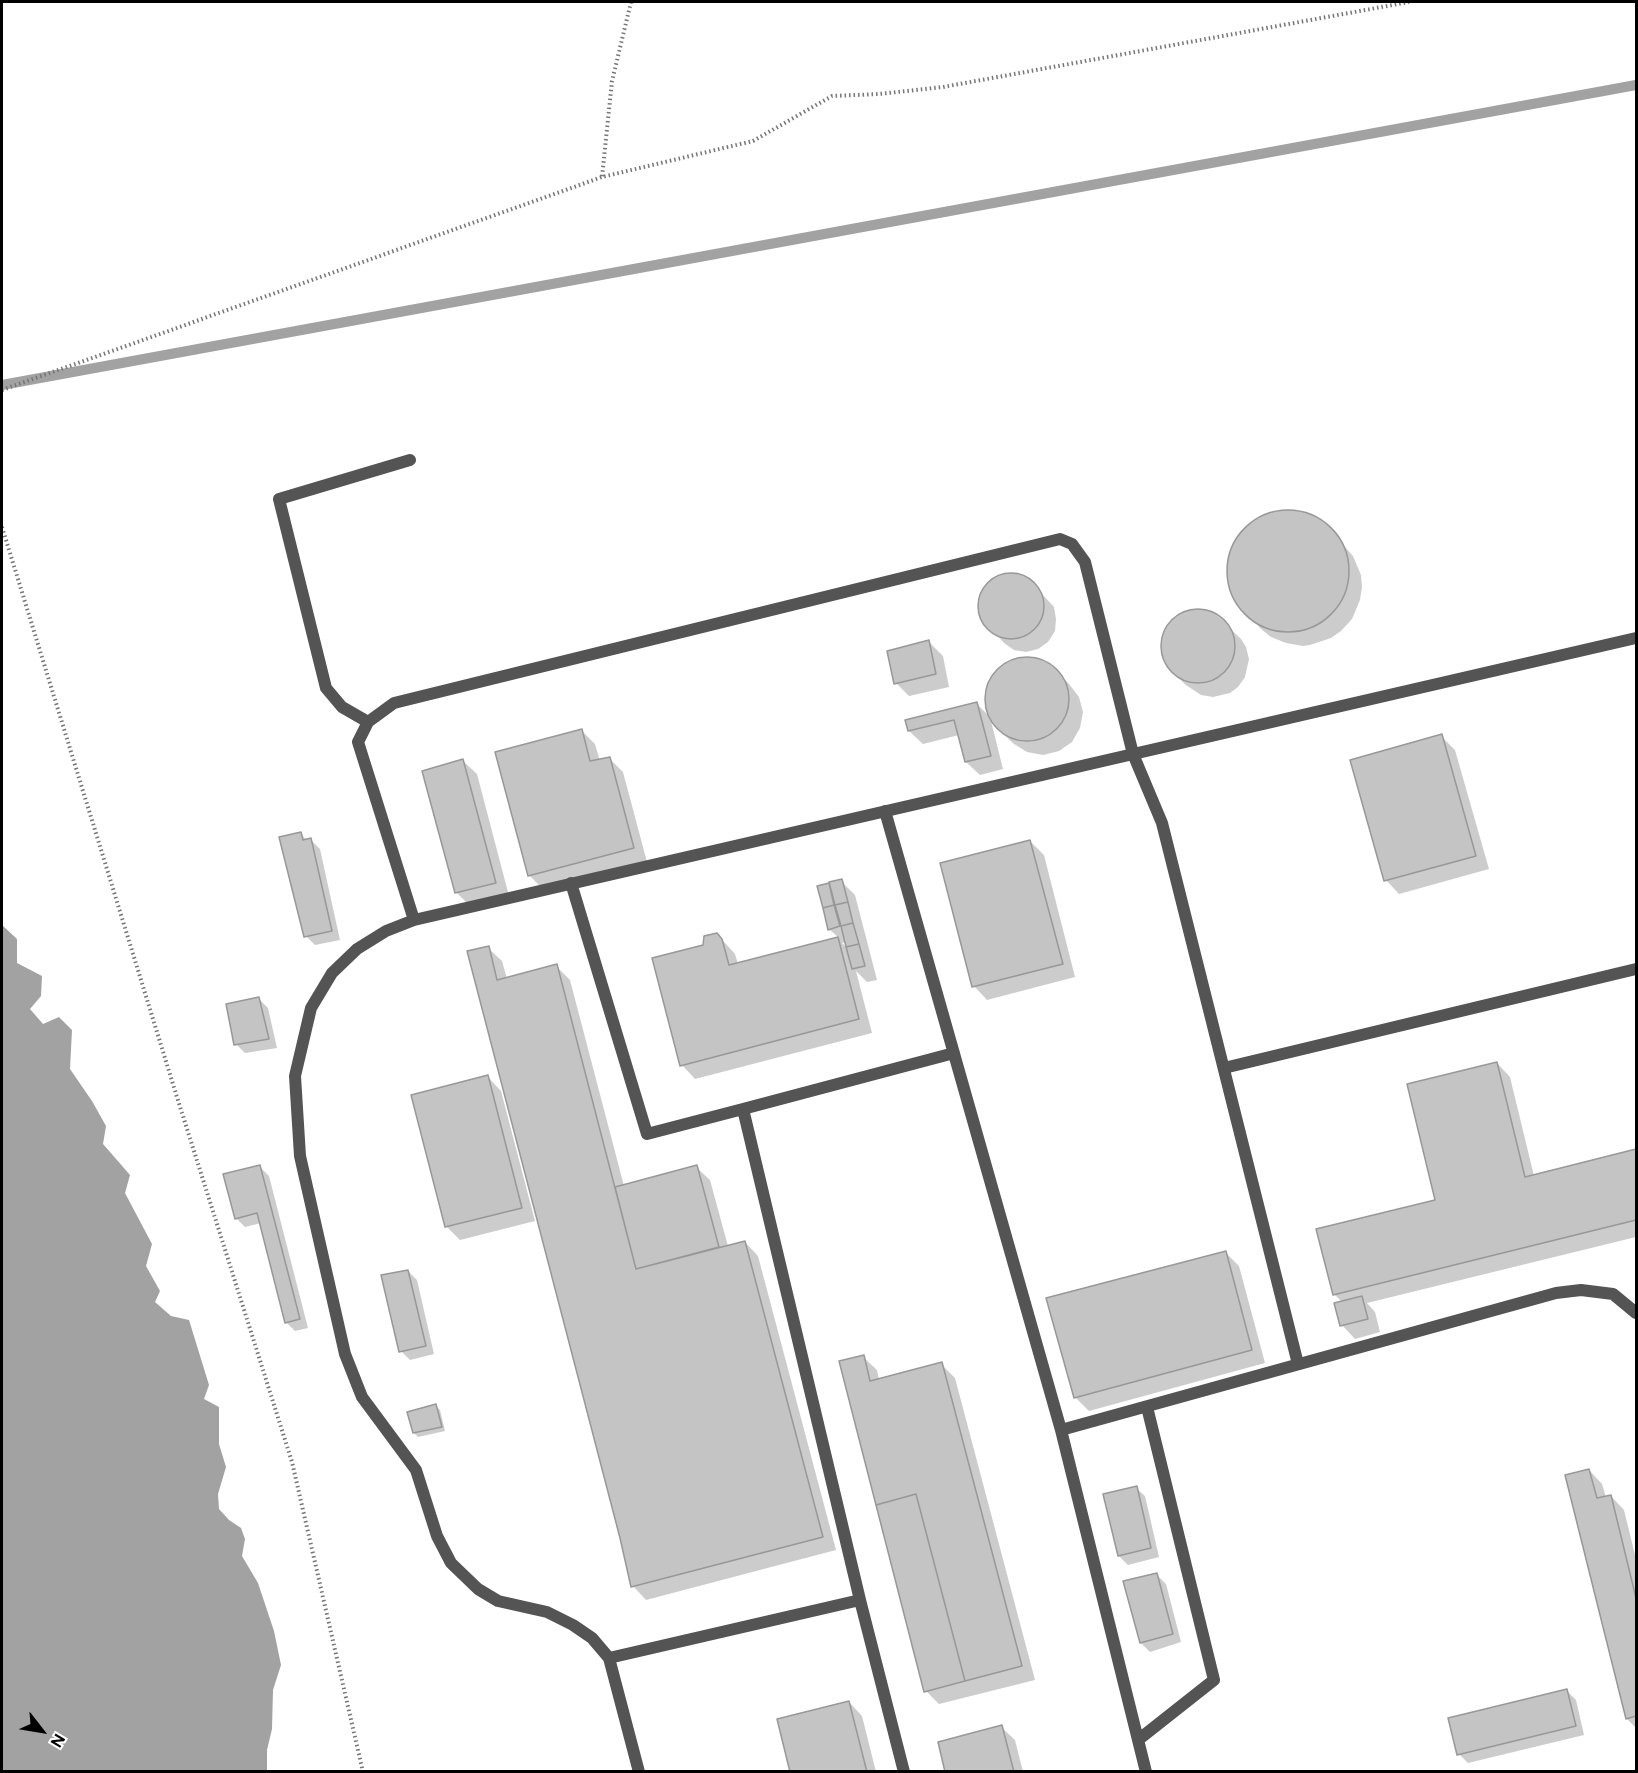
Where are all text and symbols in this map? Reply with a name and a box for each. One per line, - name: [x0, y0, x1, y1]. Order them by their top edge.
- north arrow: [12, 1701, 72, 1761]
- text: N: [47, 1730, 69, 1751]

